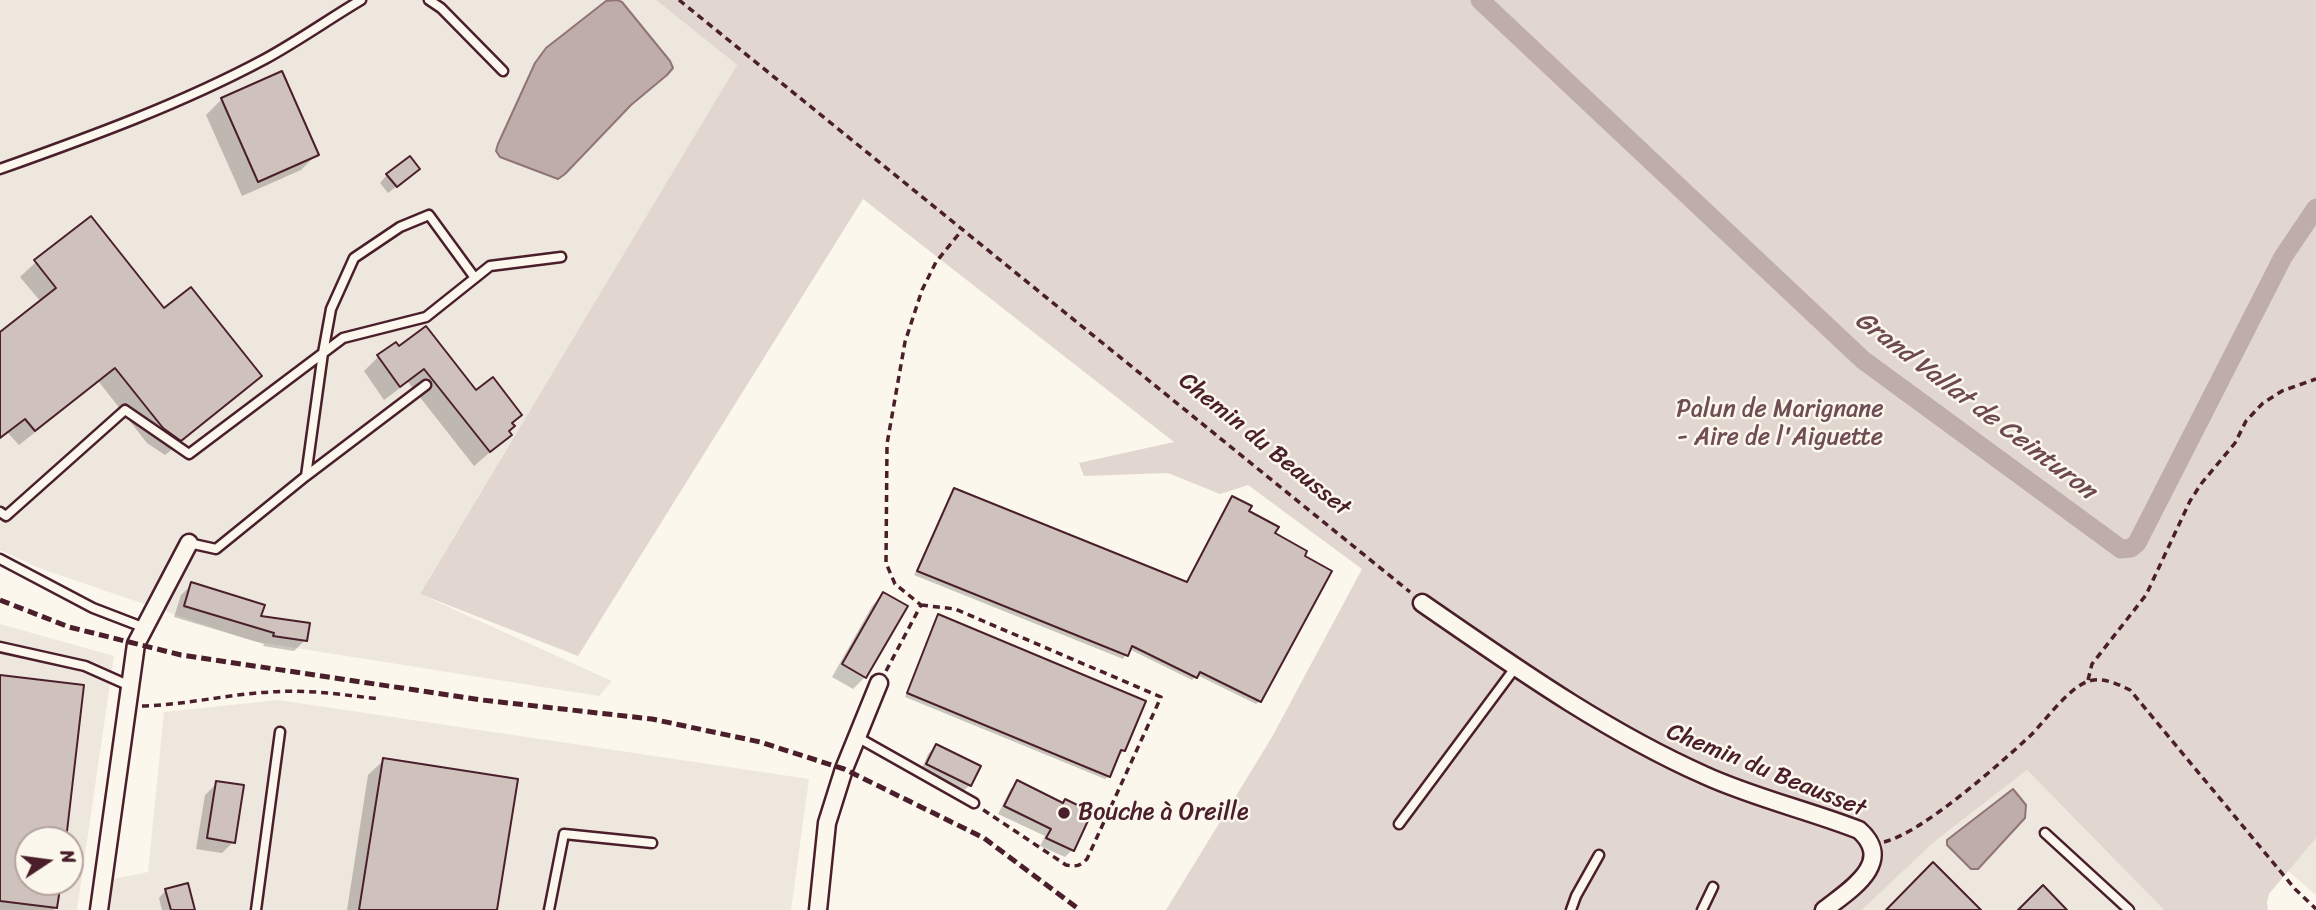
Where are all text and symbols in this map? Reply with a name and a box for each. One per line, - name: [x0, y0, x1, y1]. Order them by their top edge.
- water label: Grand Vallat de Ceinturon: [1848, 305, 2102, 507]
- street label: Chemin du Beausset: [1172, 367, 1356, 523]
- park label: Palun de Marignane - Aire de l'Aiguette: [1676, 396, 1884, 452]
- street label: Chemin du Beausset: [1662, 718, 1870, 824]
- place label: Bouche à Oreille: [1078, 799, 1248, 827]
- marker: Bouche à Oreille: [1056, 805, 1072, 821]
- north arrow: [14, 826, 84, 896]
- text: N: [50, 846, 86, 867]

